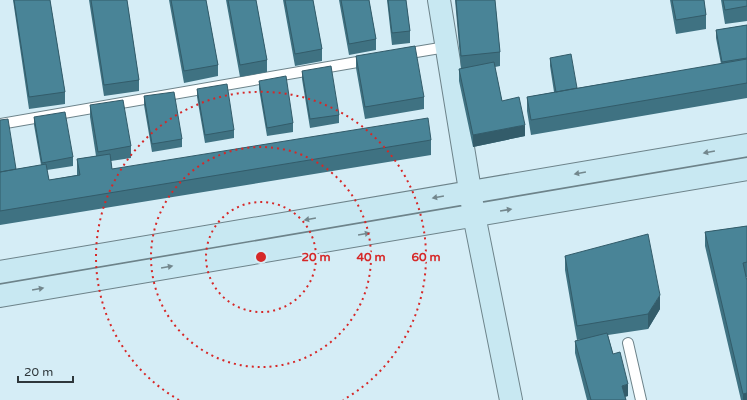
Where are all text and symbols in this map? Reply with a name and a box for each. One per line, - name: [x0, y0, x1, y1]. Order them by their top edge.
- one-way arrow: [702, 149, 715, 155]
- one-way arrow: [574, 170, 586, 176]
- one-way arrow: [432, 194, 444, 200]
- one-way arrow: [500, 207, 512, 213]
- one-way arrow: [304, 216, 316, 222]
- one-way arrow: [358, 231, 370, 237]
- centre of rings: [254, 250, 268, 264]
- text: 20 m: [301, 250, 331, 264]
- text: 40 m: [356, 250, 386, 264]
- text: 60 m: [411, 250, 441, 264]
- one-way arrow: [160, 264, 173, 270]
- one-way arrow: [32, 286, 45, 292]
- scale bar: [18, 358, 73, 384]
- text: 20 m: [24, 365, 53, 379]

